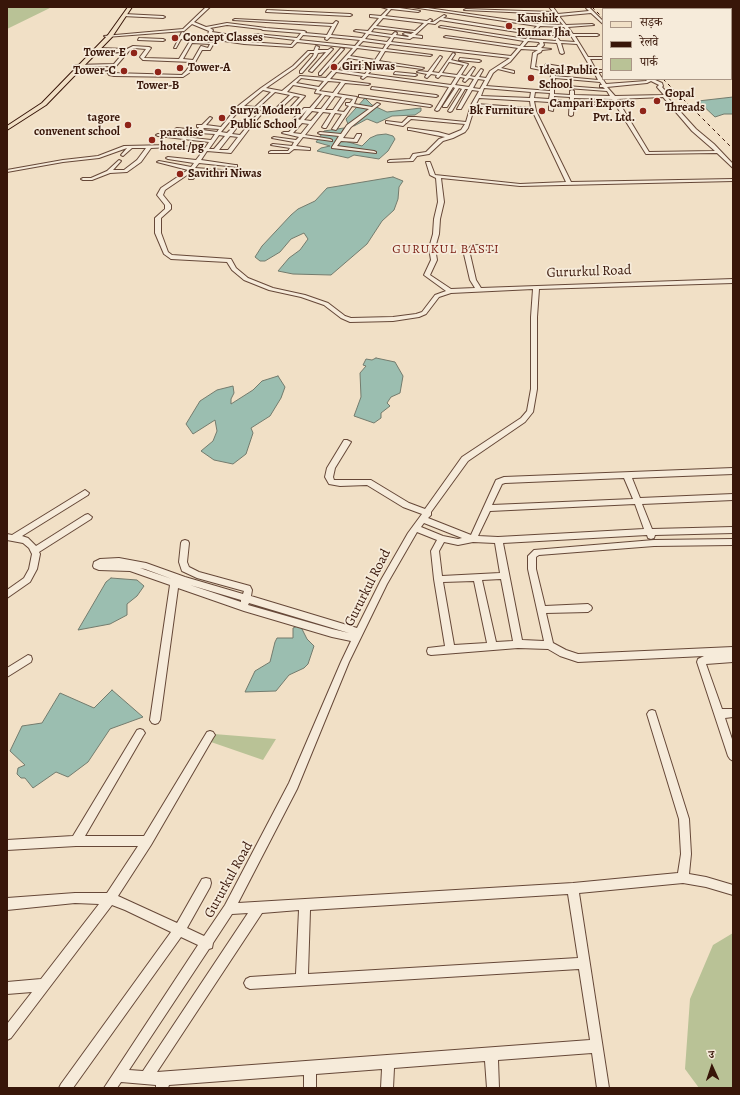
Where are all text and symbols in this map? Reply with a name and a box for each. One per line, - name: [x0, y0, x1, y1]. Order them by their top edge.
- legend: [602, 8, 732, 80]
- place label: Kaushik Kumar Jha: [517, 12, 571, 40]
- text: सड़क: [640, 14, 663, 30]
- marker: Kaushik Kumar Jha: [504, 21, 514, 31]
- place label: Concept Classes: [183, 31, 263, 45]
- marker: Concept Classes: [170, 33, 180, 43]
- text: रेलवे: [640, 34, 658, 50]
- place label: Tower-E: [84, 46, 126, 60]
- marker: Tower-E: [129, 48, 139, 58]
- text: पार्क: [640, 54, 658, 70]
- place label: Giri Niwas: [342, 60, 395, 74]
- place label: Tower-A: [188, 61, 230, 75]
- marker: Giri Niwas: [329, 62, 339, 72]
- marker: Tower-A: [175, 63, 185, 73]
- place label: Tower-C: [73, 64, 116, 78]
- place label: Ideal Public School: [539, 64, 598, 92]
- marker: Tower-C: [119, 66, 129, 76]
- marker: Tower-B: [153, 67, 163, 77]
- marker: Ideal Public School: [526, 73, 536, 83]
- place label: Tower-B: [137, 79, 179, 93]
- place label: Gopal Threads: [665, 87, 705, 115]
- marker: Gopal Threads: [652, 96, 662, 106]
- place label: Campari Exports Pvt. Ltd.: [549, 97, 635, 125]
- place label: Surya Modern Public School: [230, 104, 301, 132]
- place label: Bk Furniture: [469, 104, 534, 118]
- marker: Bk Furniture: [537, 106, 547, 116]
- marker: Campari Exports Pvt. Ltd.: [638, 106, 648, 116]
- place label: tagore convenent school: [34, 111, 120, 139]
- marker: Surya Modern Public School: [217, 113, 227, 123]
- marker: tagore convenent school: [123, 120, 133, 130]
- place label: paradise hotel /pg: [160, 126, 204, 154]
- marker: paradise hotel /pg: [147, 135, 157, 145]
- place label: Savithri Niwas: [188, 167, 262, 181]
- marker: Savithri Niwas: [175, 169, 185, 179]
- district label: GURUKUL BASTI: [392, 242, 500, 258]
- street label: Gururkul Road: [546, 262, 632, 282]
- street label: Gururkul Road: [341, 546, 395, 630]
- street label: Gururkul Road: [201, 839, 257, 921]
- north arrow: [692, 1047, 732, 1087]
- text: उ: [708, 1047, 715, 1062]

